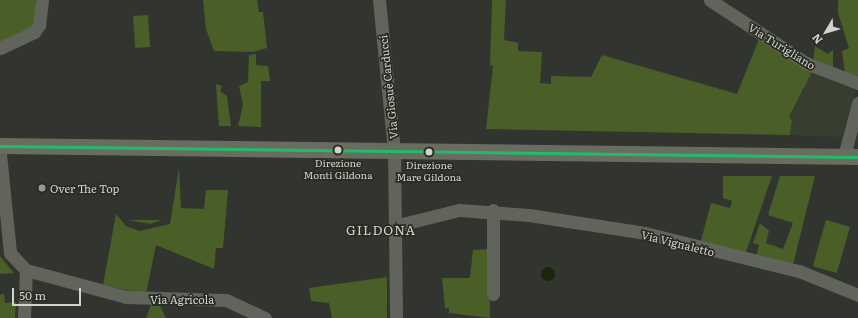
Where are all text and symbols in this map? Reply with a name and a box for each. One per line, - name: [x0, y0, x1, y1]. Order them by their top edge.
- north arrow: [806, 12, 846, 52]
- street label: Via Turigliano: [746, 20, 818, 72]
- text: N: [807, 31, 826, 48]
- street label: Via Giosuè Carducci: [376, 34, 400, 140]
- marker: Direzione Monti Gildona: [333, 145, 343, 155]
- marker: Direzione Mare Gildona: [424, 147, 434, 157]
- place label: Direzione Monti Gildona: [303, 156, 373, 180]
- place label: Direzione Mare Gildona: [397, 158, 461, 182]
- place label: Over The Top: [50, 181, 119, 195]
- marker: Over The Top: [37, 183, 47, 193]
- district label: GILDONA: [346, 222, 416, 238]
- street label: Via Vignaletto: [640, 228, 716, 258]
- scale bar: [14, 280, 83, 306]
- text: 50 m: [19, 286, 46, 304]
- street label: Via Agricola: [150, 292, 214, 306]

